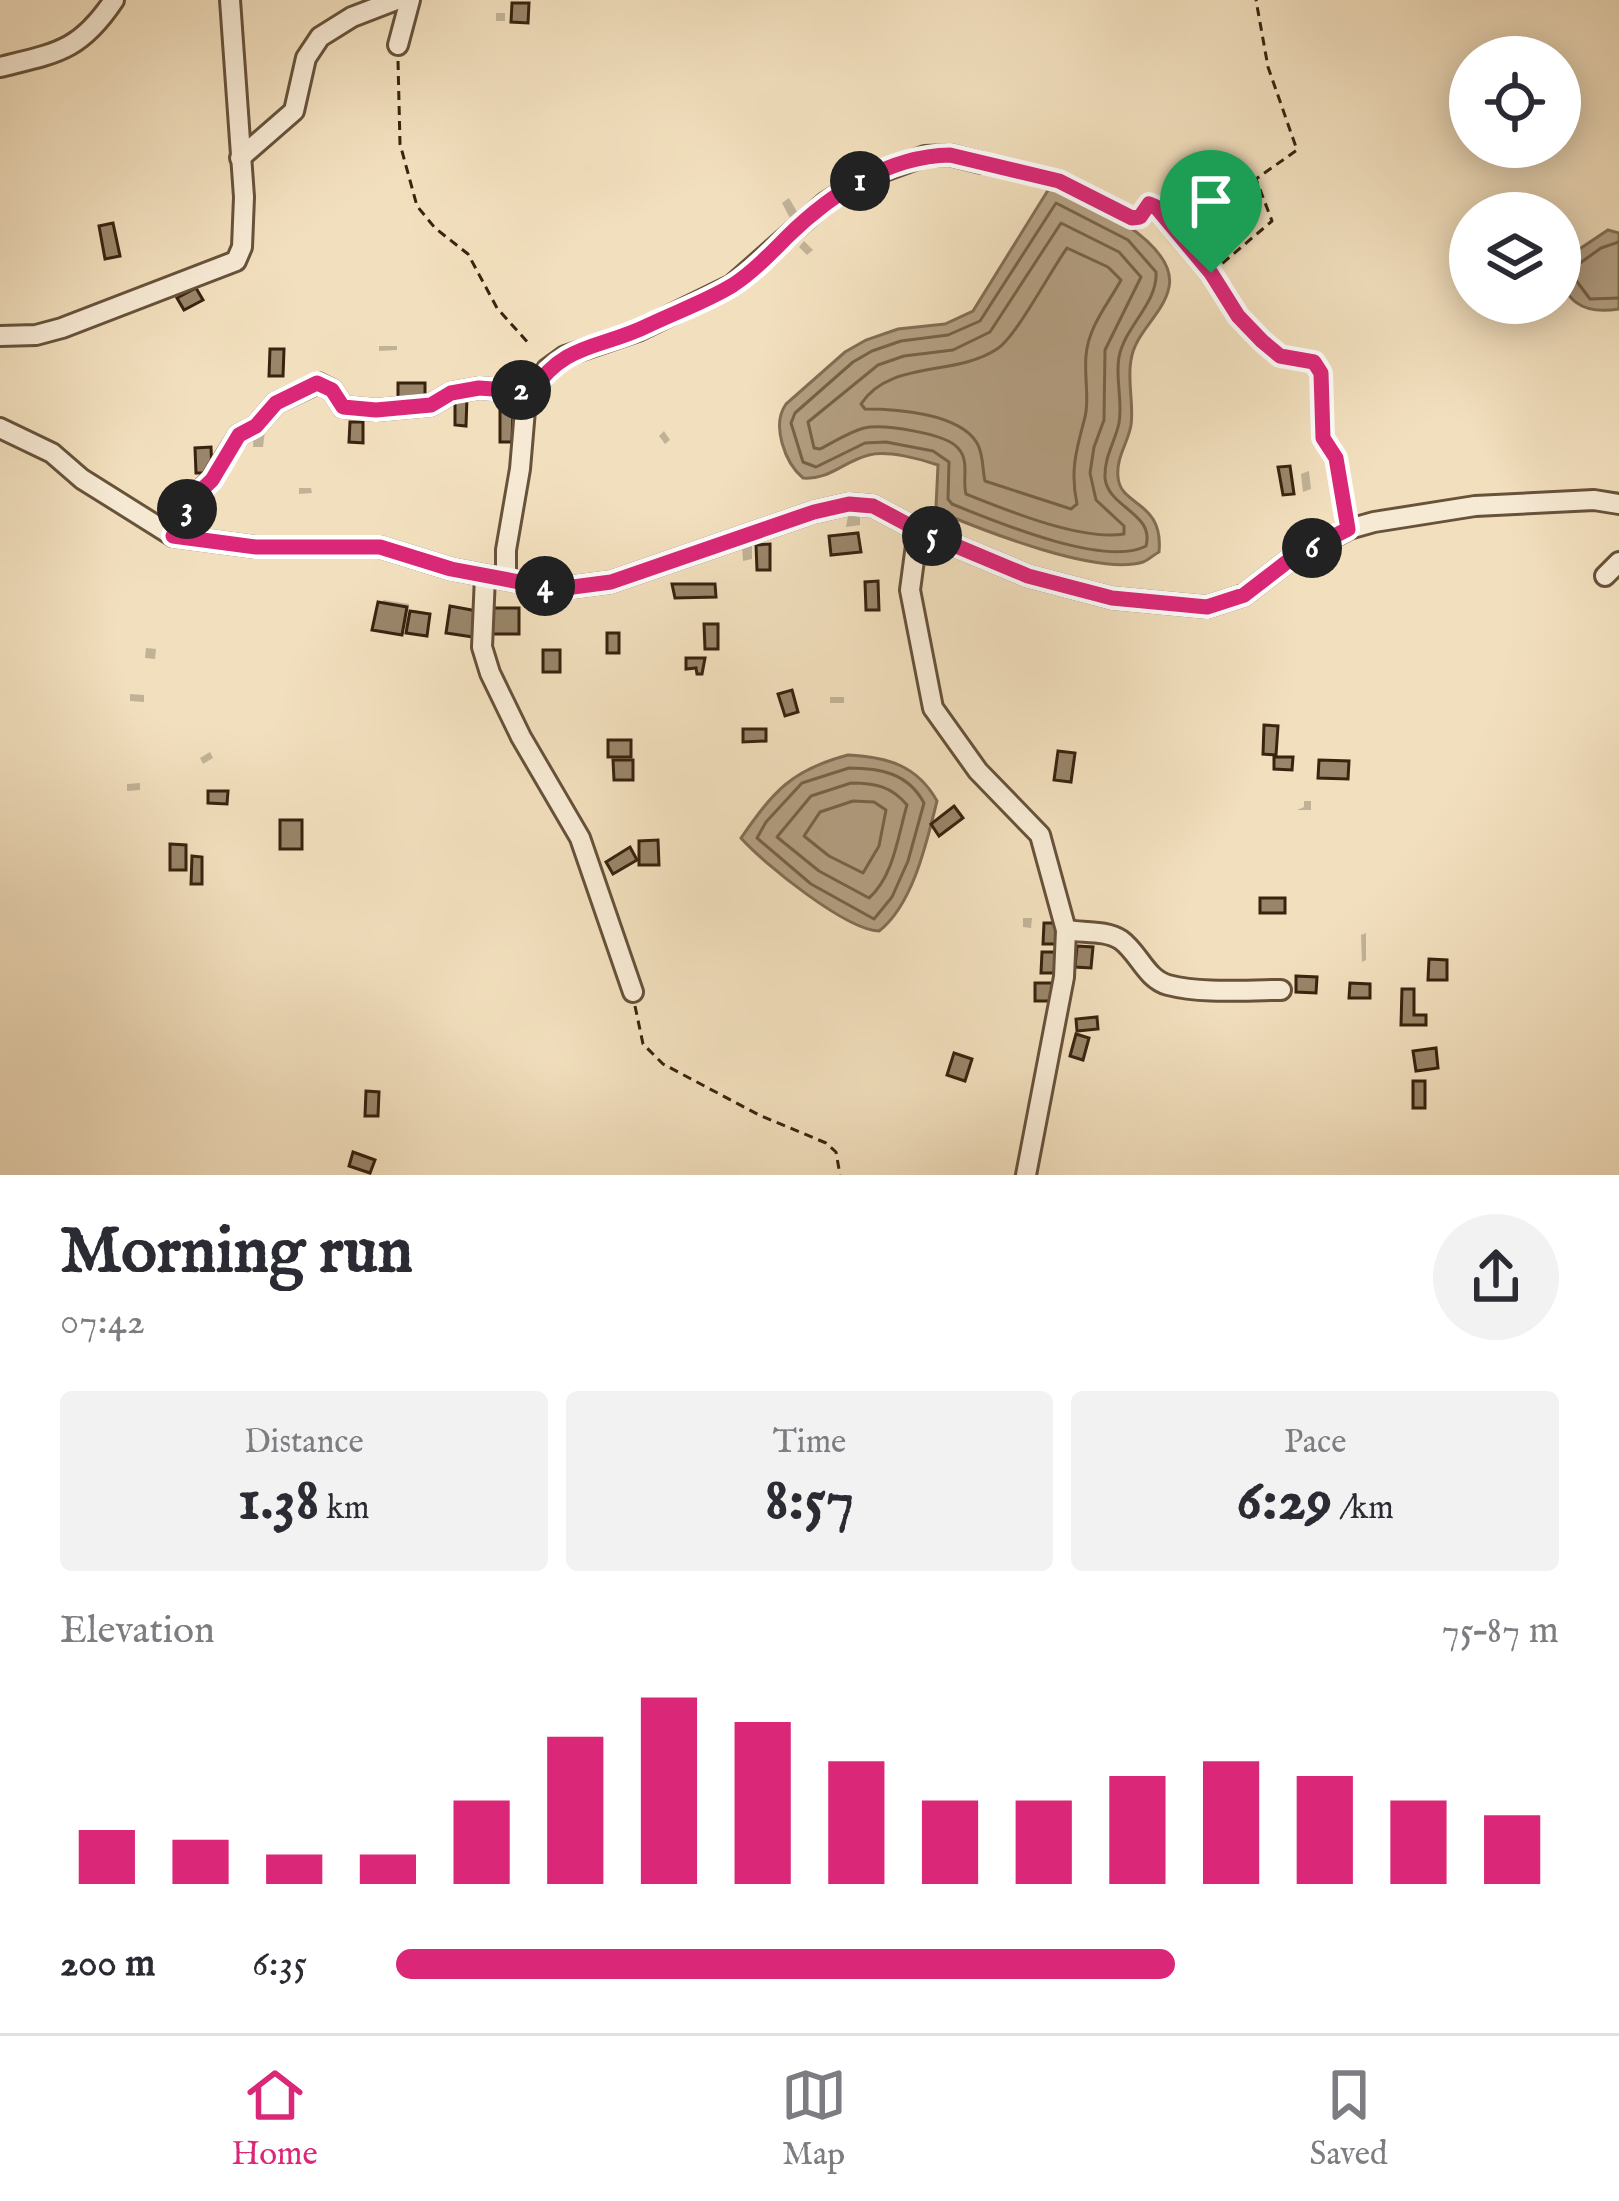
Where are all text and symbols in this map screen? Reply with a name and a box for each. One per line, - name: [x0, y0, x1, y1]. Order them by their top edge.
- map controls: [1449, 36, 1581, 324]
- button: locate: [1449, 36, 1581, 168]
- pin: [1160, 150, 1262, 273]
- pin: 1: [830, 151, 890, 211]
- text: 1: [854, 160, 866, 202]
- icon: arrive: [1178, 168, 1244, 234]
- button: layers: [1449, 192, 1581, 324]
- pin: 2: [491, 360, 551, 420]
- text: 2: [513, 369, 529, 411]
- pin: 3: [157, 479, 217, 539]
- text: 3: [181, 488, 193, 530]
- pin: 5: [902, 506, 962, 566]
- text: 5: [926, 515, 938, 557]
- pin: 6: [1282, 518, 1342, 578]
- text: 6: [1305, 527, 1319, 569]
- pin: 4: [515, 556, 575, 616]
- text: 4: [537, 565, 553, 607]
- text: Morning run: [60, 1211, 413, 1295]
- button: share: [1433, 1214, 1559, 1340]
- text: 07:42: [60, 1298, 145, 1347]
- text: Distance: [244, 1422, 364, 1464]
- text: Time: [773, 1422, 846, 1464]
- text: Pace: [1284, 1422, 1346, 1464]
- text: 1.38: [238, 1464, 319, 1540]
- text: 8:57: [765, 1464, 854, 1540]
- text: 6:29: [1237, 1464, 1332, 1540]
- text: km: [319, 1488, 370, 1530]
- text: /km: [1332, 1488, 1394, 1530]
- text: Elevation: [60, 1607, 215, 1656]
- text: 75–87 m: [1441, 1607, 1559, 1656]
- text: 200 m: [60, 1940, 155, 1989]
- text: 6:35: [252, 1940, 307, 1989]
- tab: Home: [231, 2062, 318, 2176]
- tab: Map: [781, 2062, 847, 2176]
- tab: Saved: [1309, 2062, 1388, 2176]

